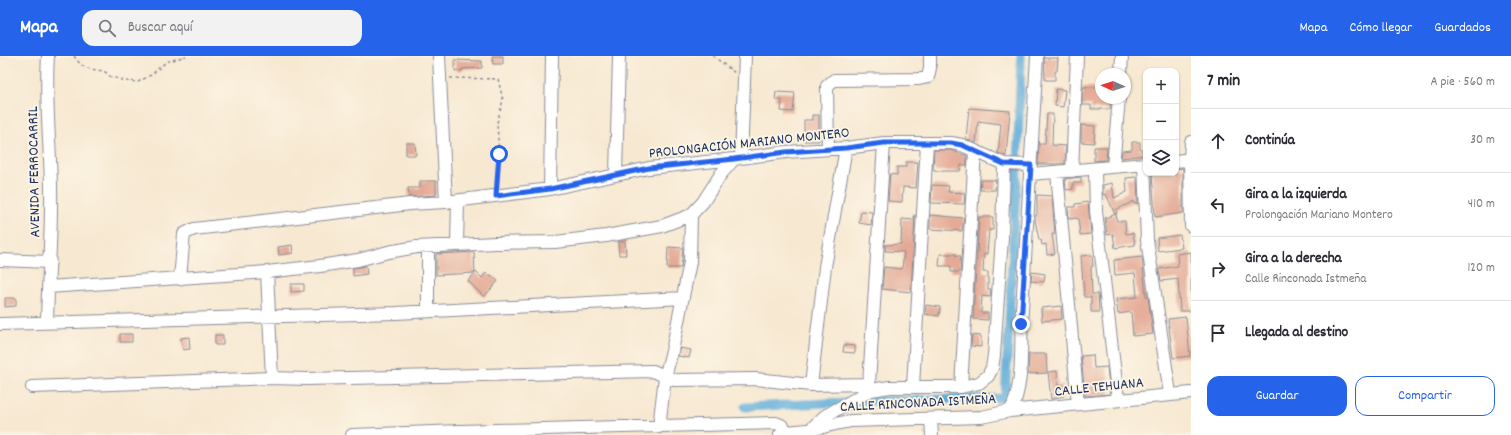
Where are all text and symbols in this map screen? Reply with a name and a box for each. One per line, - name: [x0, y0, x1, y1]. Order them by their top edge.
- search box: [82, 10, 362, 46]
- text: Mapa: [20, 15, 58, 42]
- icon: search: [96, 17, 118, 39]
- text: Buscar aquí: [128, 17, 193, 39]
- text: Mapa: [1300, 18, 1327, 38]
- text: Cómo llegar: [1349, 18, 1412, 38]
- text: Guardados: [1434, 18, 1491, 38]
- north arrow: [1095, 68, 1131, 104]
- map controls: [1143, 68, 1179, 176]
- button: +: [1143, 68, 1179, 104]
- text: 7 min: [1207, 70, 1240, 94]
- text: A pie · 560 m: [1431, 73, 1495, 92]
- button: −: [1143, 104, 1179, 140]
- street label: AVENIDA FERROCARRIL: [23, 106, 47, 238]
- street label: PROLONGACIÓN MARIANO MONTERO: [648, 123, 851, 165]
- icon: ahead: [1207, 130, 1229, 152]
- text: Continúa: [1245, 130, 1295, 152]
- text: 30 m: [1470, 131, 1495, 150]
- button: layers: [1143, 140, 1179, 176]
- route start: [490, 145, 508, 163]
- text: Gira a la izquierda: [1245, 184, 1346, 206]
- icon: left: [1207, 194, 1229, 216]
- text: 410 m: [1468, 195, 1495, 214]
- text: Prolongación Mariano Montero: [1245, 206, 1393, 225]
- text: Gira a la derecha: [1245, 248, 1342, 270]
- icon: right: [1207, 258, 1229, 280]
- text: 120 m: [1467, 259, 1495, 278]
- text: Calle Rinconada Istmeña: [1245, 270, 1366, 289]
- route end: [1012, 315, 1030, 333]
- icon: arrive: [1207, 322, 1229, 344]
- text: Llegada al destino: [1245, 322, 1348, 344]
- street label: CALLE TEHUANA: [1053, 372, 1145, 404]
- button: Guardar: [1207, 376, 1347, 416]
- button: Compartir: [1355, 376, 1495, 416]
- street label: CALLE RINCONADA ISTMEÑA: [839, 389, 997, 419]

